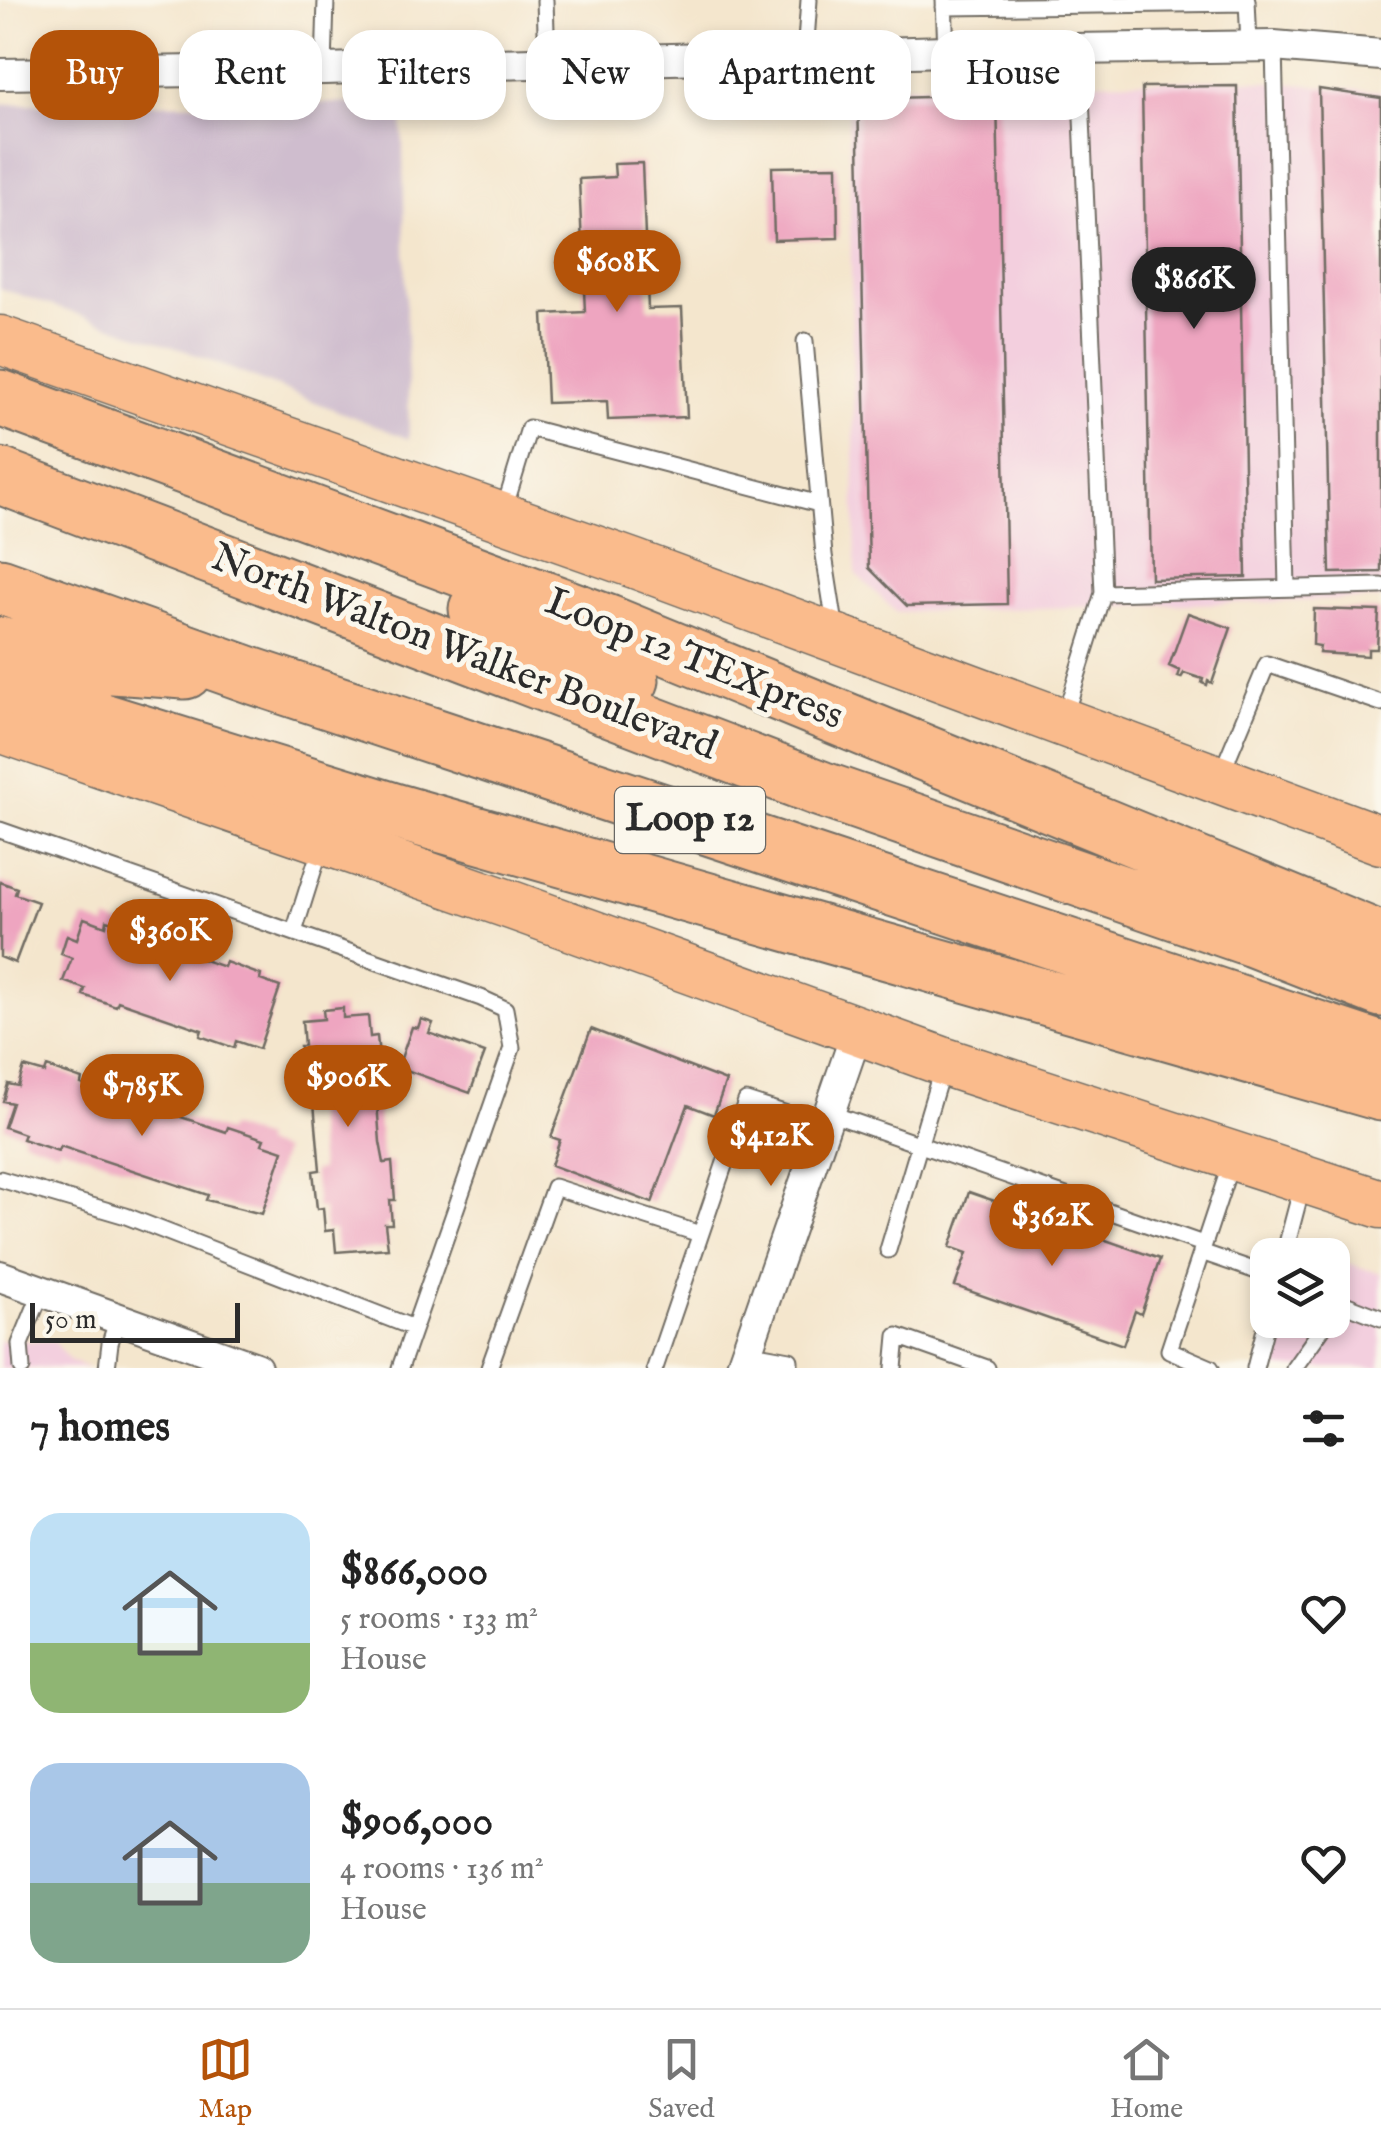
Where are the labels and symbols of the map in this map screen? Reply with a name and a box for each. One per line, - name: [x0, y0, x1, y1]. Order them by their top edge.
- pin: $608K: [547, 230, 687, 315]
- pin: $866K: [1124, 247, 1264, 332]
- street label: North Walton Walker Boulevard: [204, 533, 725, 773]
- street label: Loop 12 TEXpress: [538, 577, 850, 743]
- road number: Loop 12: [615, 787, 765, 853]
- pin: $360K: [100, 899, 240, 984]
- pin: $906K: [278, 1045, 418, 1130]
- pin: $785K: [72, 1054, 212, 1139]
- pin: $412K: [701, 1104, 841, 1189]
- pin: $362K: [982, 1184, 1122, 1269]
- scale bar: [30, 1298, 240, 1342]

